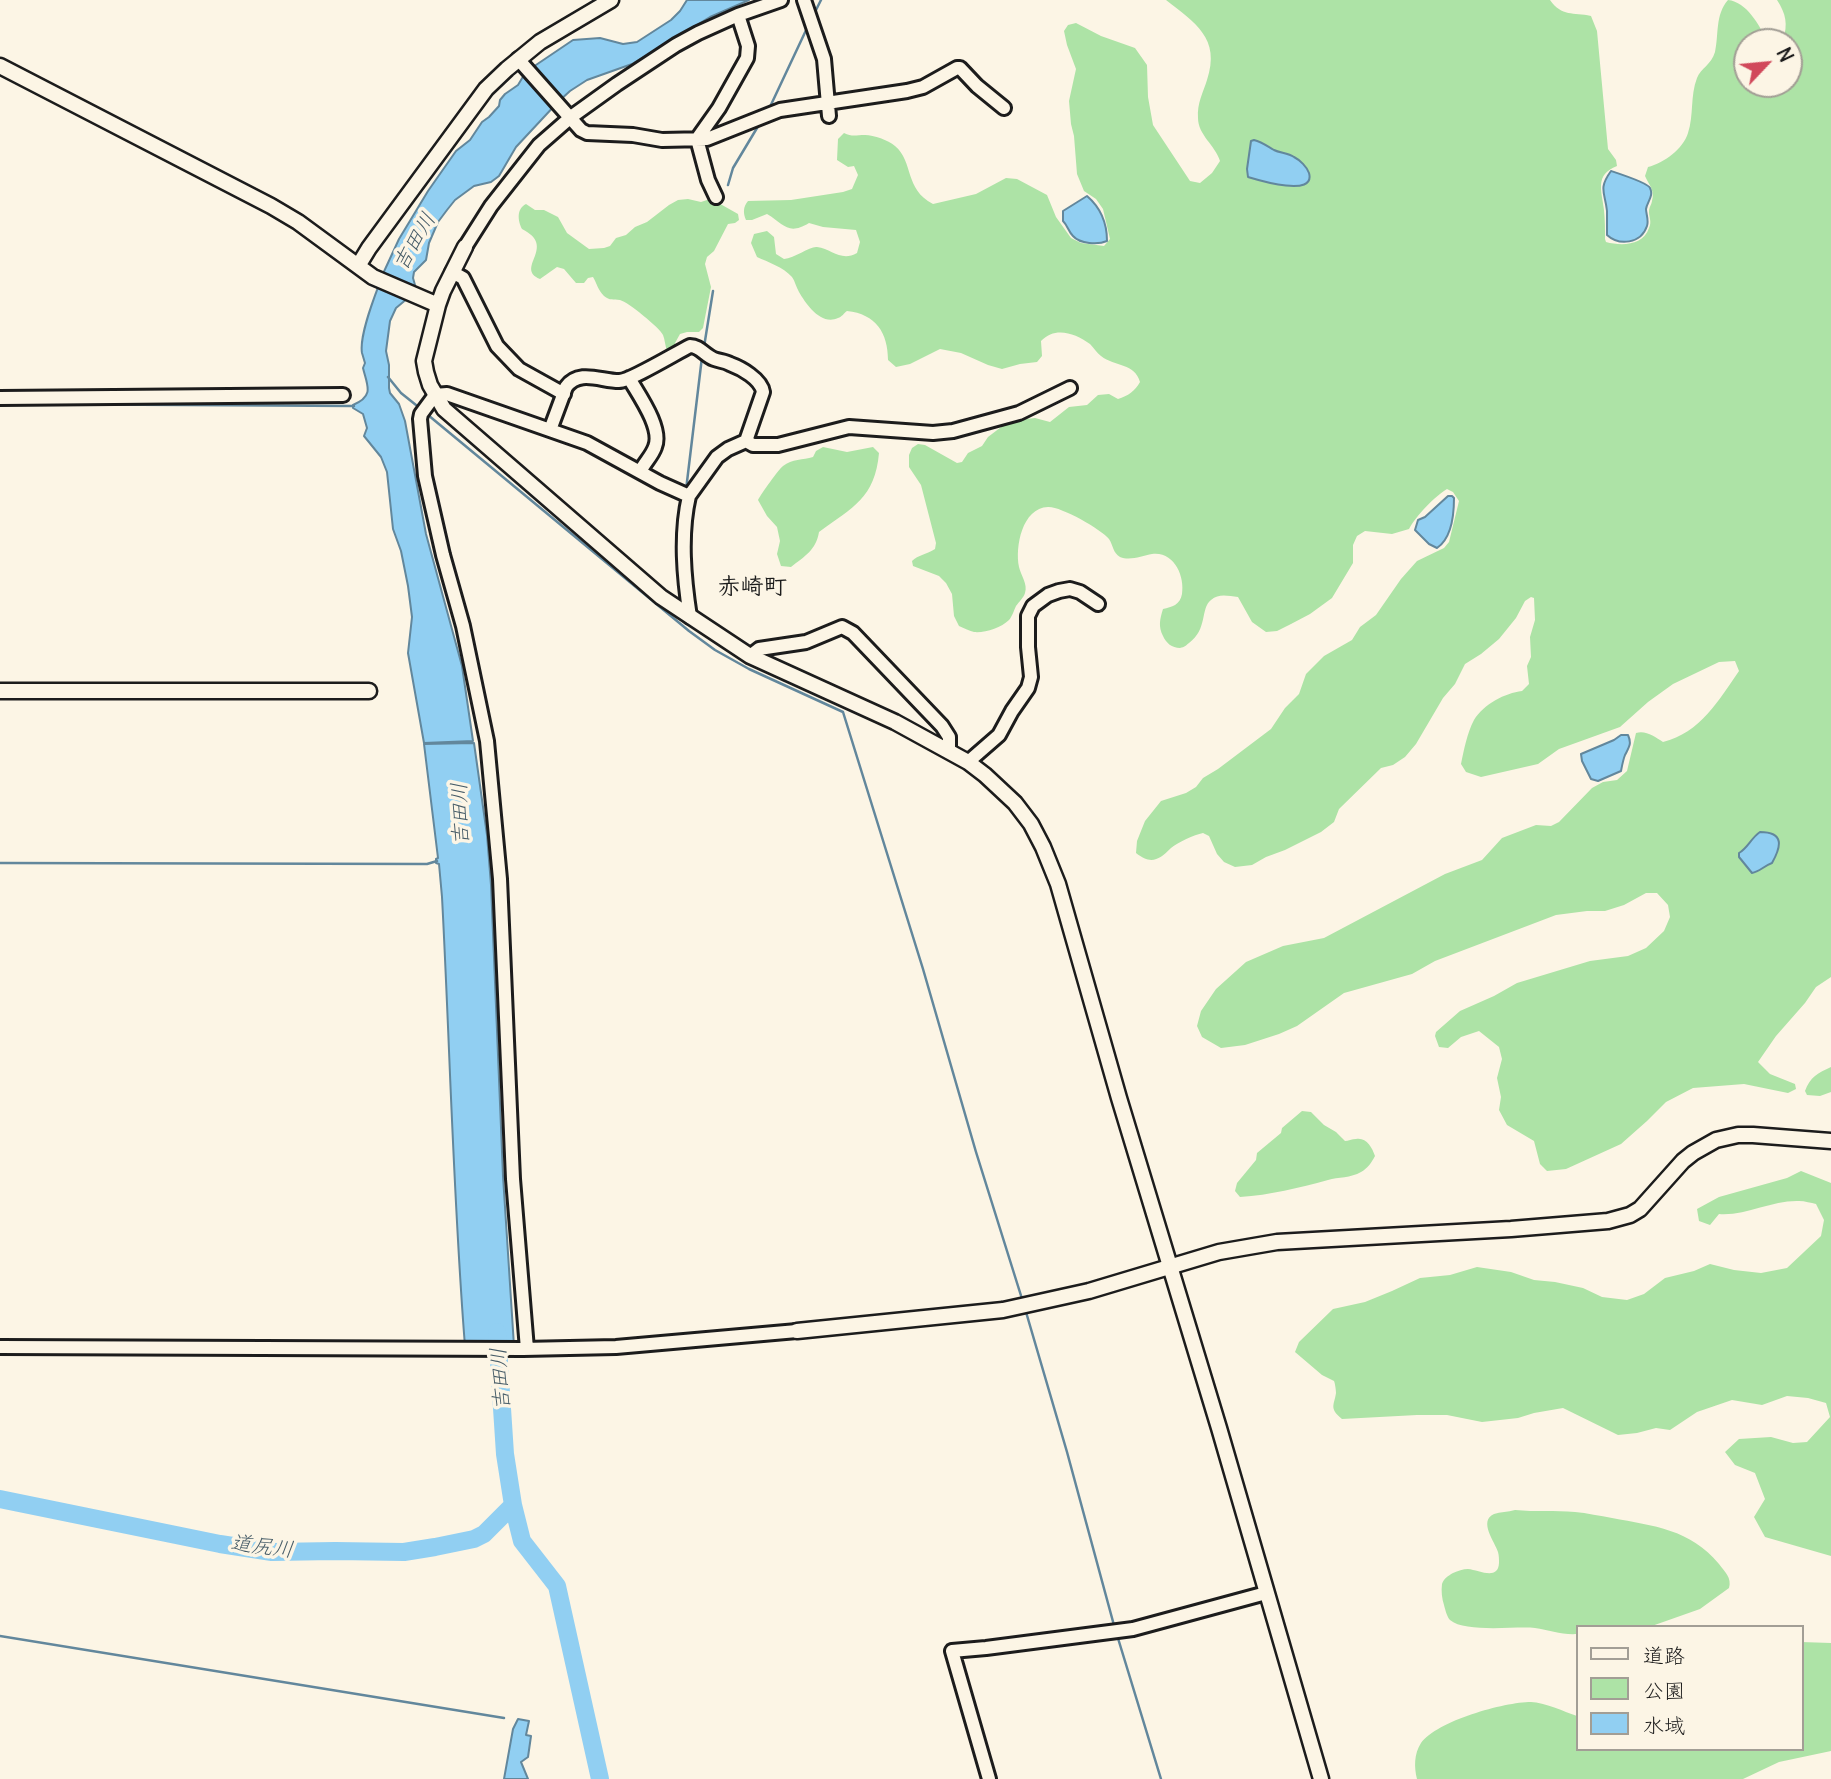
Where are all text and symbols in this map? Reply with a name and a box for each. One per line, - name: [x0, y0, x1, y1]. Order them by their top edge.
- north arrow: [1733, 28, 1803, 98]
- text: N: [1771, 43, 1799, 66]
- water label: 吉田川: [388, 208, 442, 276]
- district label: 赤崎町: [718, 573, 786, 601]
- water label: 吉田川: [447, 782, 475, 846]
- water label: 吉田川: [486, 1347, 516, 1411]
- water label: 道尻川: [229, 1531, 295, 1563]
- legend: [1576, 1625, 1803, 1751]
- text: 道路: [1643, 1642, 1685, 1669]
- text: 公園: [1643, 1677, 1685, 1704]
- text: 水域: [1643, 1712, 1685, 1739]

